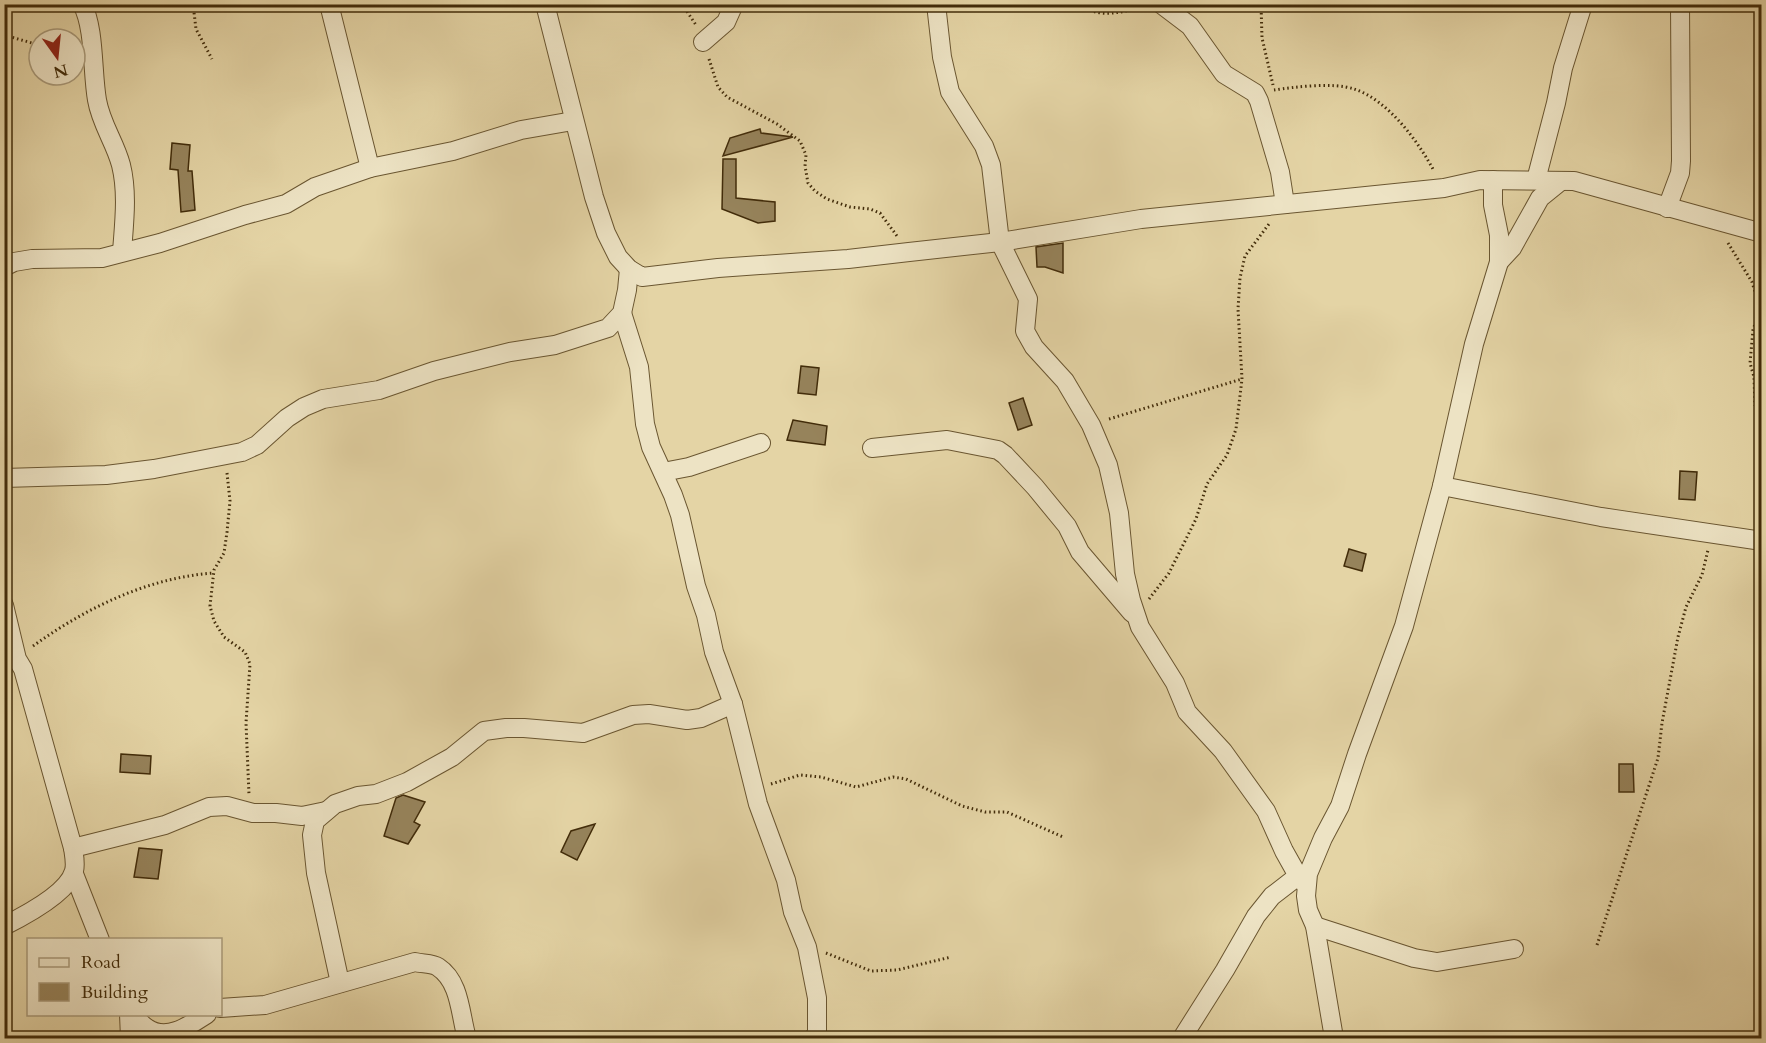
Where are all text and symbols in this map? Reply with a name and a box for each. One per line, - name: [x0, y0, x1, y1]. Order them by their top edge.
- north arrow: [27, 27, 87, 87]
- text: N: [51, 58, 70, 83]
- legend: [27, 938, 222, 1016]
- text: Road: [81, 950, 121, 975]
- text: Building: [81, 980, 149, 1005]

